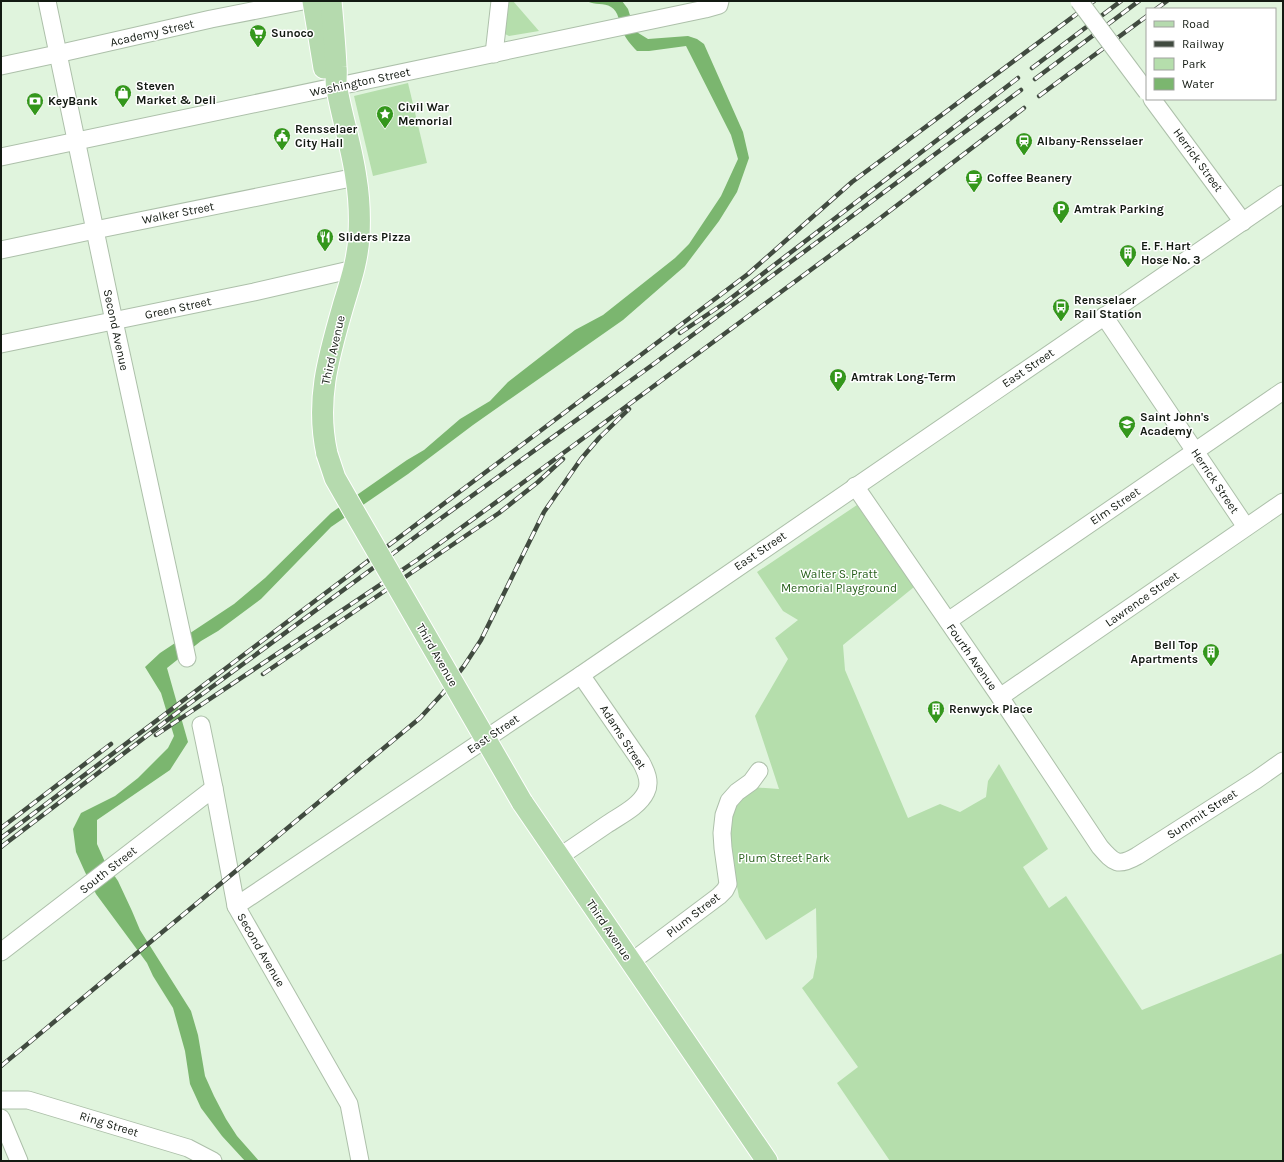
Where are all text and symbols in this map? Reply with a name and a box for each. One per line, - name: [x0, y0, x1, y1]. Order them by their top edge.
- legend: [1146, 8, 1276, 100]
- street label: Academy Street: [109, 16, 196, 49]
- text: Road: [1182, 17, 1210, 31]
- supermarket icon: Sunoco: [248, 23, 268, 48]
- place label: Sunoco: [271, 26, 314, 40]
- text: Railway: [1182, 37, 1224, 51]
- text: Park: [1182, 57, 1207, 71]
- street label: Washington Street: [309, 64, 412, 99]
- text: Water: [1182, 77, 1215, 91]
- place label: Steven Market & Deli: [136, 79, 216, 107]
- shop icon: Steven Market & Deli: [113, 83, 133, 108]
- bank icon: KeyBank: [25, 91, 45, 116]
- place label: KeyBank: [48, 94, 98, 108]
- place label: Civil War Memorial: [398, 100, 452, 128]
- place icon: Civil War Memorial: [375, 104, 395, 129]
- place label: Rensselaer City Hall: [295, 122, 358, 150]
- street label: Herrick Street: [1170, 125, 1226, 195]
- public building icon: Rensselaer City Hall: [272, 126, 292, 151]
- station icon: Albany-Rensselaer: [1014, 131, 1034, 156]
- place label: Albany-Rensselaer: [1037, 134, 1143, 148]
- cafe icon: Coffee Beanery: [964, 168, 984, 193]
- place label: Coffee Beanery: [987, 171, 1072, 185]
- street label: Walker Street: [141, 199, 216, 227]
- parking icon: Amtrak Parking: [1051, 199, 1071, 224]
- place label: Amtrak Parking: [1074, 202, 1164, 216]
- restaurant icon: Sliders Pizza: [315, 227, 335, 252]
- place label: Sliders Pizza: [338, 230, 411, 244]
- place label: E. F. Hart Hose No. 3: [1141, 239, 1200, 267]
- building icon: E. F. Hart Hose No. 3: [1118, 243, 1138, 268]
- street label: Second Avenue: [101, 288, 131, 372]
- place label: Rensselaer Rail Station: [1074, 293, 1142, 321]
- street label: Green Street: [144, 294, 213, 322]
- bus stop icon: Rensselaer Rail Station: [1051, 297, 1071, 322]
- street label: Third Avenue: [318, 314, 348, 386]
- street label: East Street: [999, 345, 1057, 391]
- parking icon: Amtrak Long-Term: [828, 367, 848, 392]
- place label: Amtrak Long-Term: [851, 370, 956, 384]
- place label: Saint John's Academy: [1140, 410, 1209, 438]
- school or university icon: Saint John's Academy: [1117, 414, 1137, 439]
- street label: Herrick Street: [1188, 446, 1242, 516]
- street label: Elm Street: [1087, 484, 1143, 528]
- street label: East Street: [731, 528, 789, 574]
- park label: Walter S. Pratt Memorial Playground: [781, 567, 897, 595]
- street label: Lawrence Street: [1102, 568, 1182, 630]
- street label: Third Avenue: [413, 621, 461, 689]
- street label: Fourth Avenue: [944, 621, 1000, 693]
- place label: Bell Top Apartments: [1130, 638, 1198, 666]
- building icon: Bell Top Apartments: [1201, 642, 1221, 667]
- building icon: Renwyck Place: [926, 699, 946, 724]
- street label: Adams Street: [597, 702, 649, 772]
- place label: Renwyck Place: [949, 702, 1033, 716]
- street label: East Street: [464, 711, 522, 757]
- street label: Summit Street: [1164, 786, 1240, 842]
- street label: South Street: [77, 843, 140, 897]
- park label: Plum Street Park: [738, 851, 830, 865]
- street label: Plum Street: [663, 889, 723, 940]
- street label: Third Avenue: [583, 897, 635, 963]
- street label: Second Avenue: [234, 911, 288, 989]
- street label: Ring Street: [78, 1108, 141, 1140]

